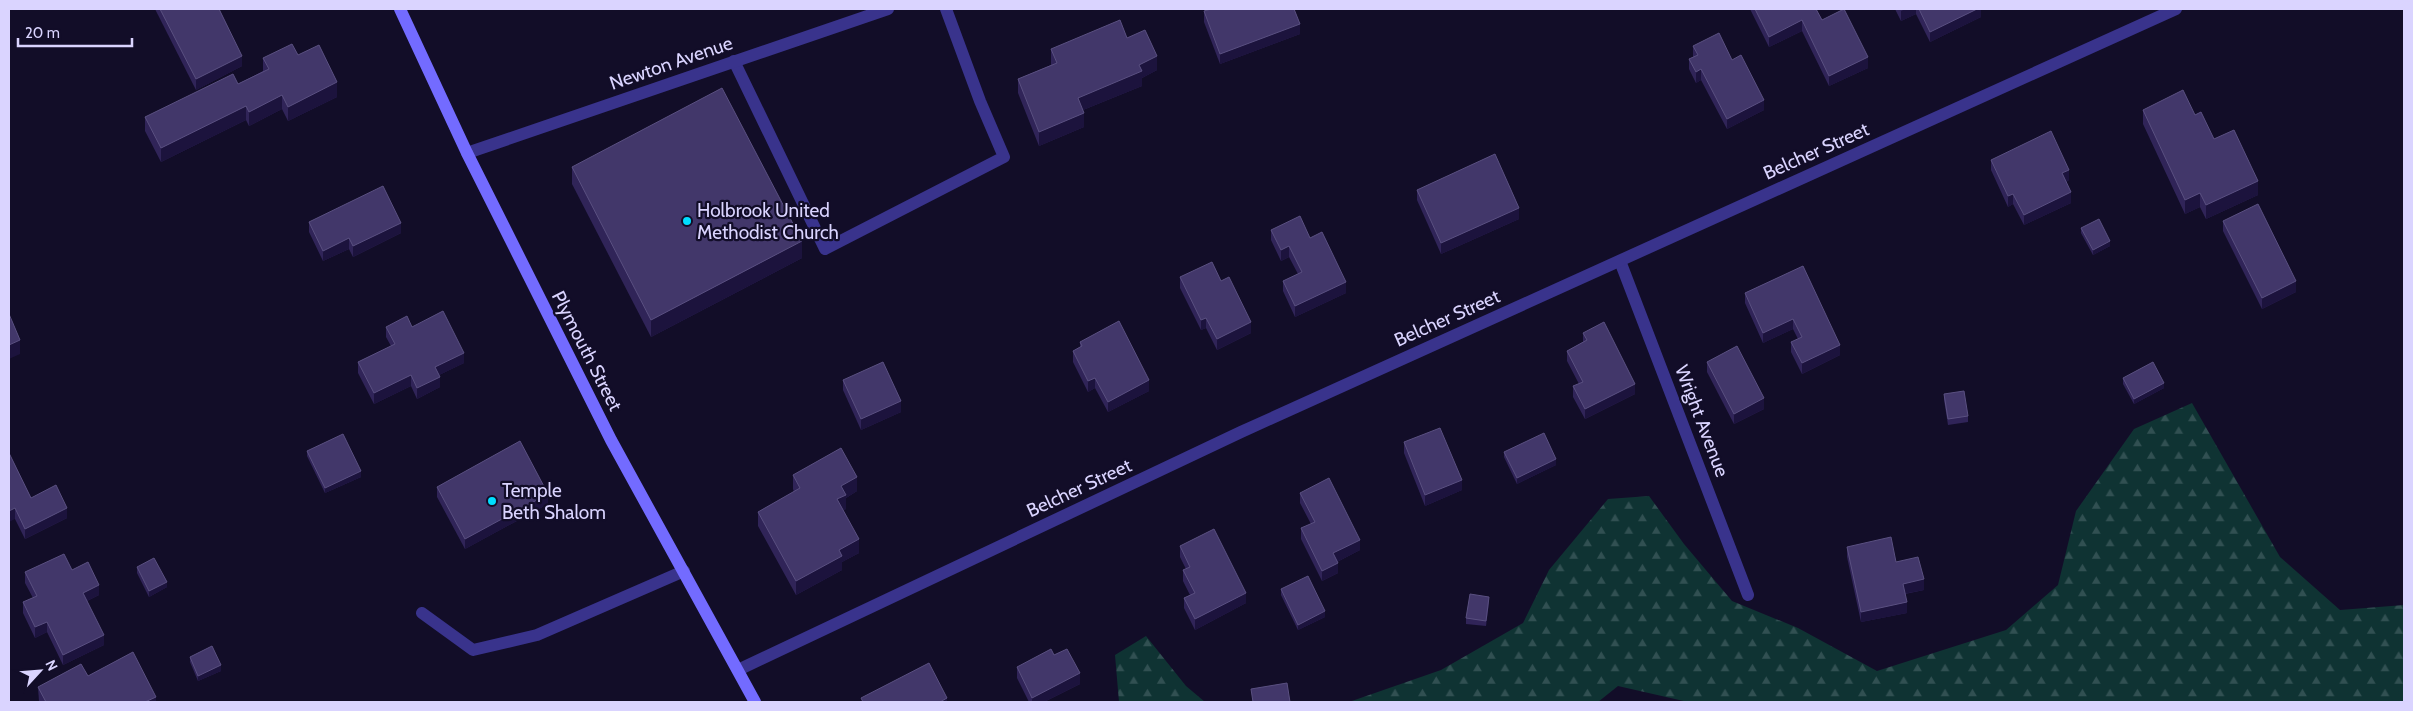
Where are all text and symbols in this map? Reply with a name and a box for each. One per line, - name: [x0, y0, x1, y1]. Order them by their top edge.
- scale bar: [18, 15, 131, 47]
- text: 20 m: [25, 24, 60, 42]
- street label: Newton Avenue: [606, 31, 736, 95]
- street label: Belcher Street: [1760, 117, 1873, 185]
- place label: Holbrook United Methodist Church: [697, 199, 839, 244]
- marker: Holbrook United Methodist Church: [681, 215, 693, 227]
- street label: Belcher Street: [1391, 284, 1504, 352]
- street label: Plymouth Street: [547, 287, 627, 415]
- street label: Wright Avenue: [1670, 362, 1734, 480]
- street label: Belcher Street: [1023, 453, 1136, 522]
- place label: Temple Beth Shalom: [502, 479, 606, 524]
- marker: Temple Beth Shalom: [486, 495, 498, 507]
- north arrow: [15, 646, 65, 696]
- text: N: [41, 657, 62, 674]

